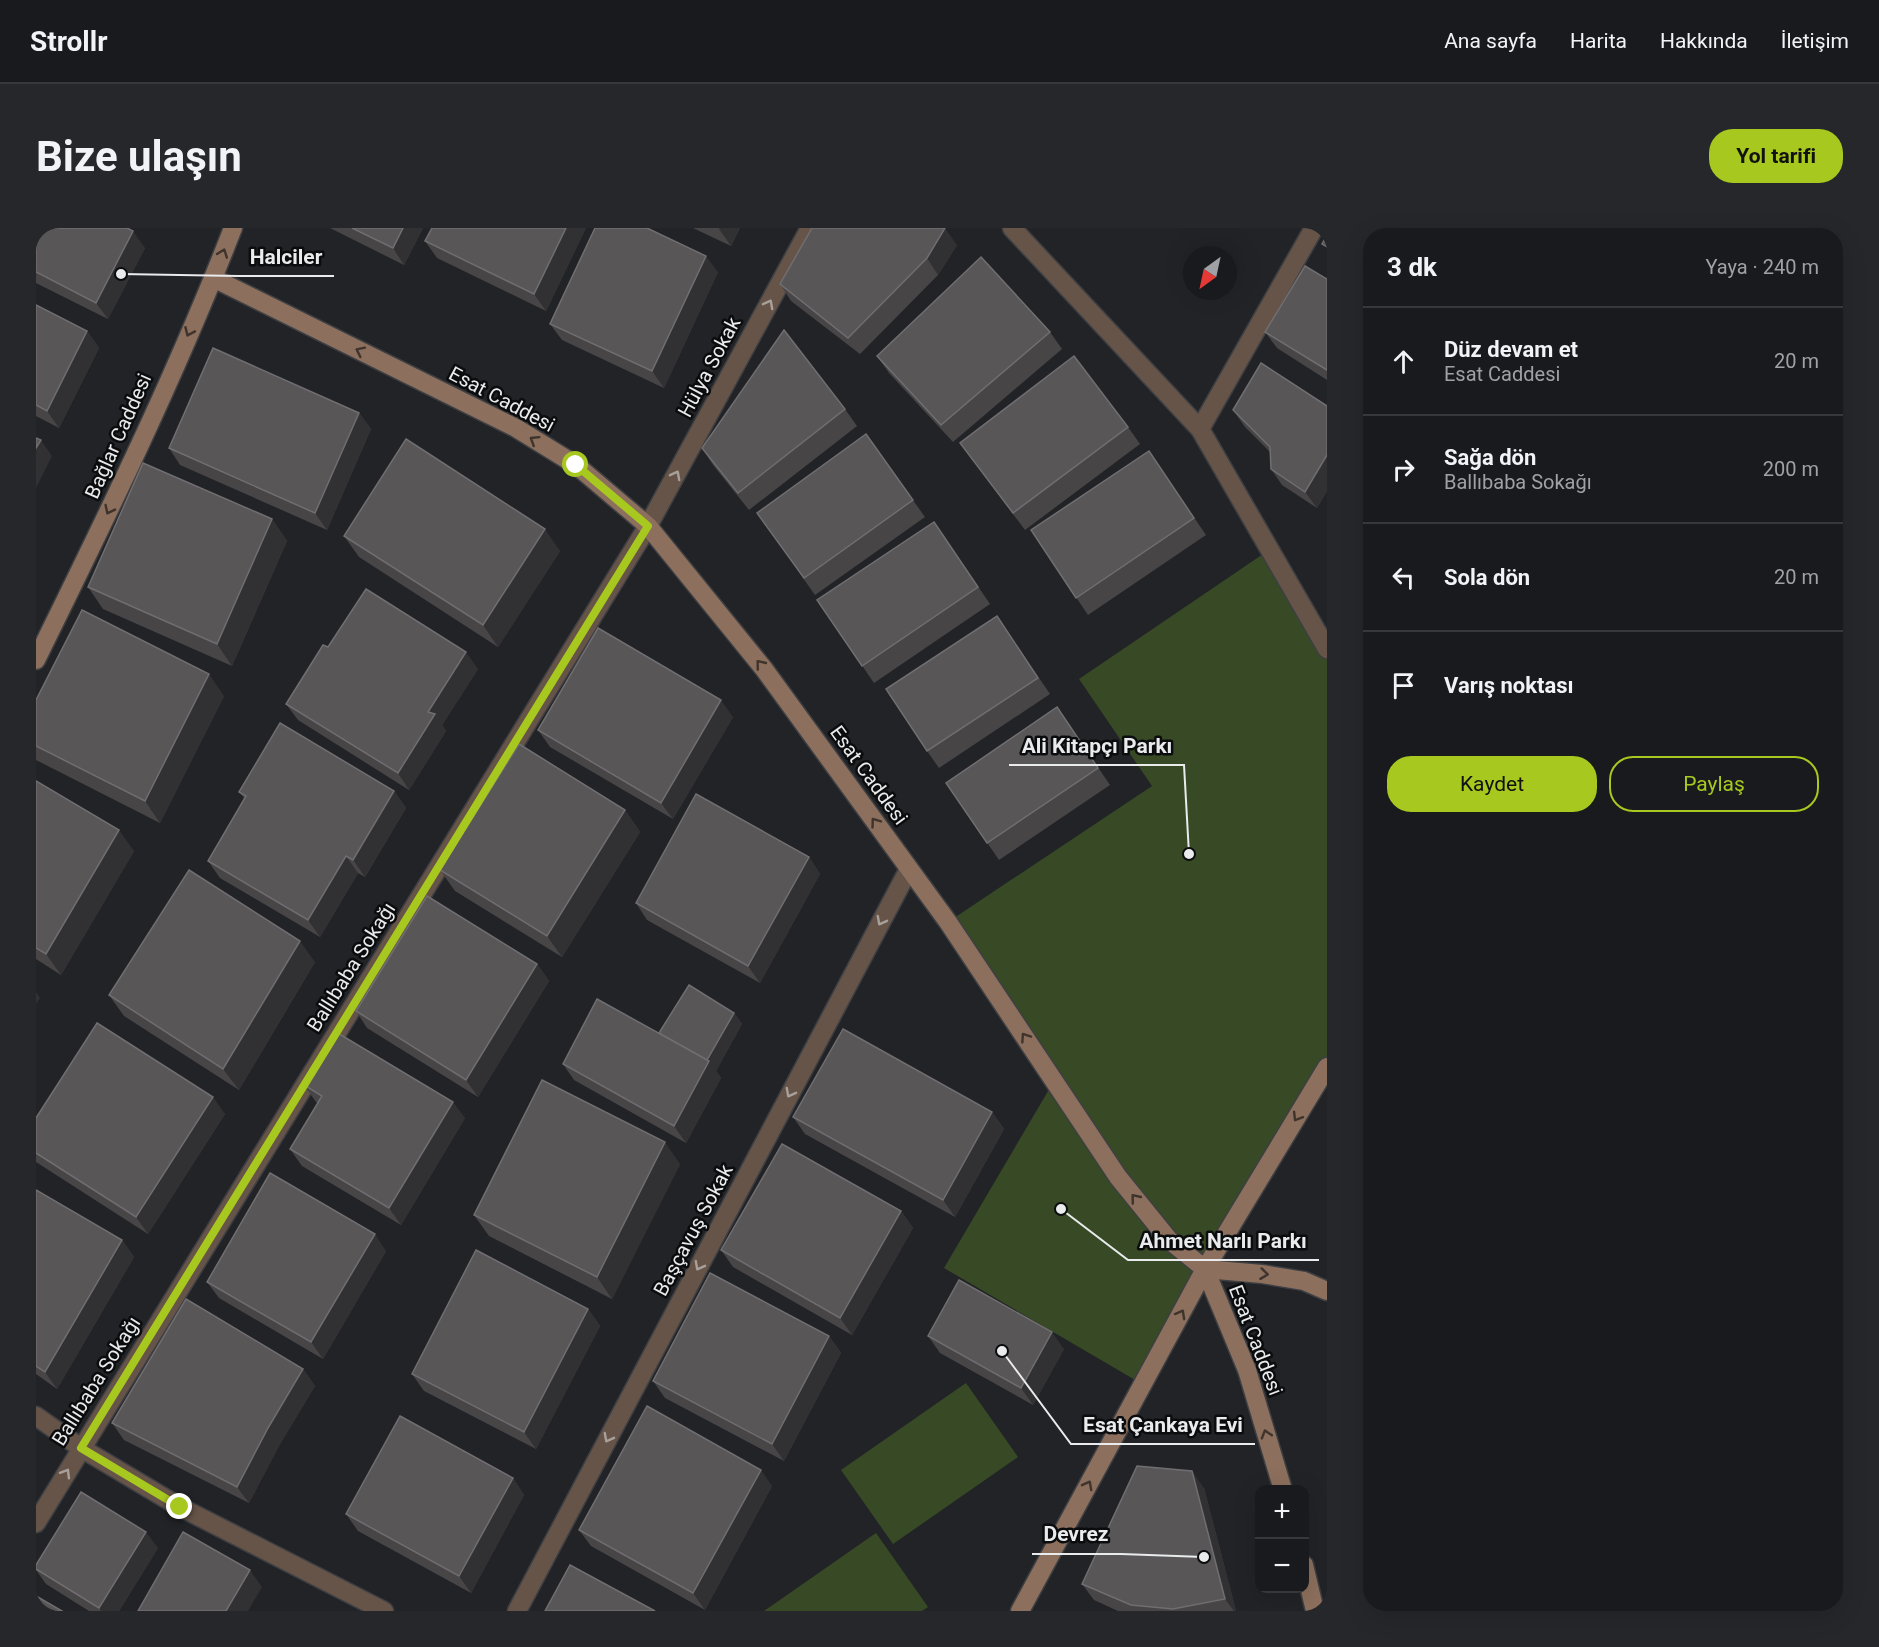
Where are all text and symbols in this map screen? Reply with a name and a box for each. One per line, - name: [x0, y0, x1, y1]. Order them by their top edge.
- text: Strollr: [30, 25, 107, 58]
- text: Ana sayfa: [1444, 29, 1537, 53]
- text: Harita: [1570, 29, 1627, 53]
- text: Hakkında: [1660, 29, 1748, 53]
- text: İletişim: [1781, 29, 1849, 53]
- button: Yol tarifi: [1709, 129, 1843, 183]
- text: Bize ulaşın: [36, 132, 242, 181]
- callout: Halciler: [238, 237, 334, 276]
- text: Halciler: [250, 245, 323, 269]
- north arrow: [1183, 246, 1237, 300]
- one-way arrow: [216, 248, 228, 259]
- text: 3 dk: [1387, 252, 1437, 282]
- text: Yaya · 240 m: [1705, 255, 1819, 279]
- one-way arrow: [762, 299, 773, 310]
- street label: Hülya Sokak: [673, 312, 746, 421]
- one-way arrow: [185, 325, 197, 336]
- text: Düz devam et: [1444, 337, 1578, 362]
- icon: ahead: [1387, 345, 1420, 378]
- one-way arrow: [356, 347, 367, 359]
- text: 20 m: [1774, 349, 1819, 373]
- street label: Esat Caddesi: [445, 361, 559, 437]
- text: Esat Caddesi: [1444, 362, 1560, 386]
- street label: Bağlar Caddesi: [80, 370, 156, 502]
- one-way arrow: [530, 435, 540, 447]
- text: Sağa dön: [1444, 445, 1536, 470]
- route start: [562, 451, 588, 477]
- icon: right: [1387, 453, 1420, 486]
- text: 200 m: [1763, 457, 1819, 481]
- text: Ballıbaba Sokağı: [1444, 470, 1592, 494]
- one-way arrow: [669, 471, 680, 481]
- one-way arrow: [105, 503, 117, 514]
- icon: left: [1387, 561, 1420, 594]
- text: Sola dön: [1444, 565, 1530, 590]
- text: 20 m: [1774, 565, 1819, 589]
- one-way arrow: [756, 660, 767, 671]
- icon: arrive: [1387, 669, 1420, 702]
- text: Varış noktası: [1444, 673, 1574, 698]
- street label: Esat Caddesi: [825, 721, 913, 829]
- callout: Ali Kitapçı Parkı: [1009, 726, 1184, 765]
- text: Ali Kitapçı Parkı: [1022, 734, 1172, 758]
- button: Kaydet: [1387, 756, 1597, 812]
- button: Paylaş: [1609, 756, 1819, 812]
- one-way arrow: [871, 817, 882, 828]
- street label: Ballıbaba Sokağı: [302, 898, 400, 1036]
- one-way arrow: [877, 915, 889, 926]
- one-way arrow: [1021, 1033, 1032, 1044]
- one-way arrow: [786, 1087, 797, 1098]
- one-way arrow: [1293, 1111, 1304, 1121]
- street label: Başçavuş Sokak: [648, 1159, 738, 1300]
- one-way arrow: [1132, 1194, 1143, 1205]
- callout: Ahmet Narlı Parkı: [1128, 1221, 1319, 1260]
- text: Ahmet Narlı Parkı: [1139, 1229, 1307, 1253]
- one-way arrow: [695, 1259, 706, 1270]
- one-way arrow: [1259, 1268, 1268, 1280]
- street label: Esat Caddesi: [1224, 1281, 1288, 1399]
- one-way arrow: [1174, 1310, 1185, 1320]
- street label: Ballıbaba Sokağı: [47, 1312, 145, 1450]
- callout: Esat Çankaya Evi: [1071, 1405, 1255, 1444]
- text: Esat Çankaya Evi: [1083, 1413, 1243, 1437]
- one-way arrow: [1261, 1429, 1273, 1439]
- one-way arrow: [604, 1432, 615, 1442]
- one-way arrow: [59, 1469, 71, 1479]
- one-way arrow: [1081, 1481, 1092, 1492]
- map controls: [1255, 1485, 1309, 1593]
- button: +: [1255, 1485, 1309, 1539]
- route end: [166, 1493, 192, 1519]
- callout: Devrez: [1032, 1515, 1121, 1554]
- text: Devrez: [1043, 1522, 1109, 1546]
- button: −: [1255, 1539, 1309, 1593]

